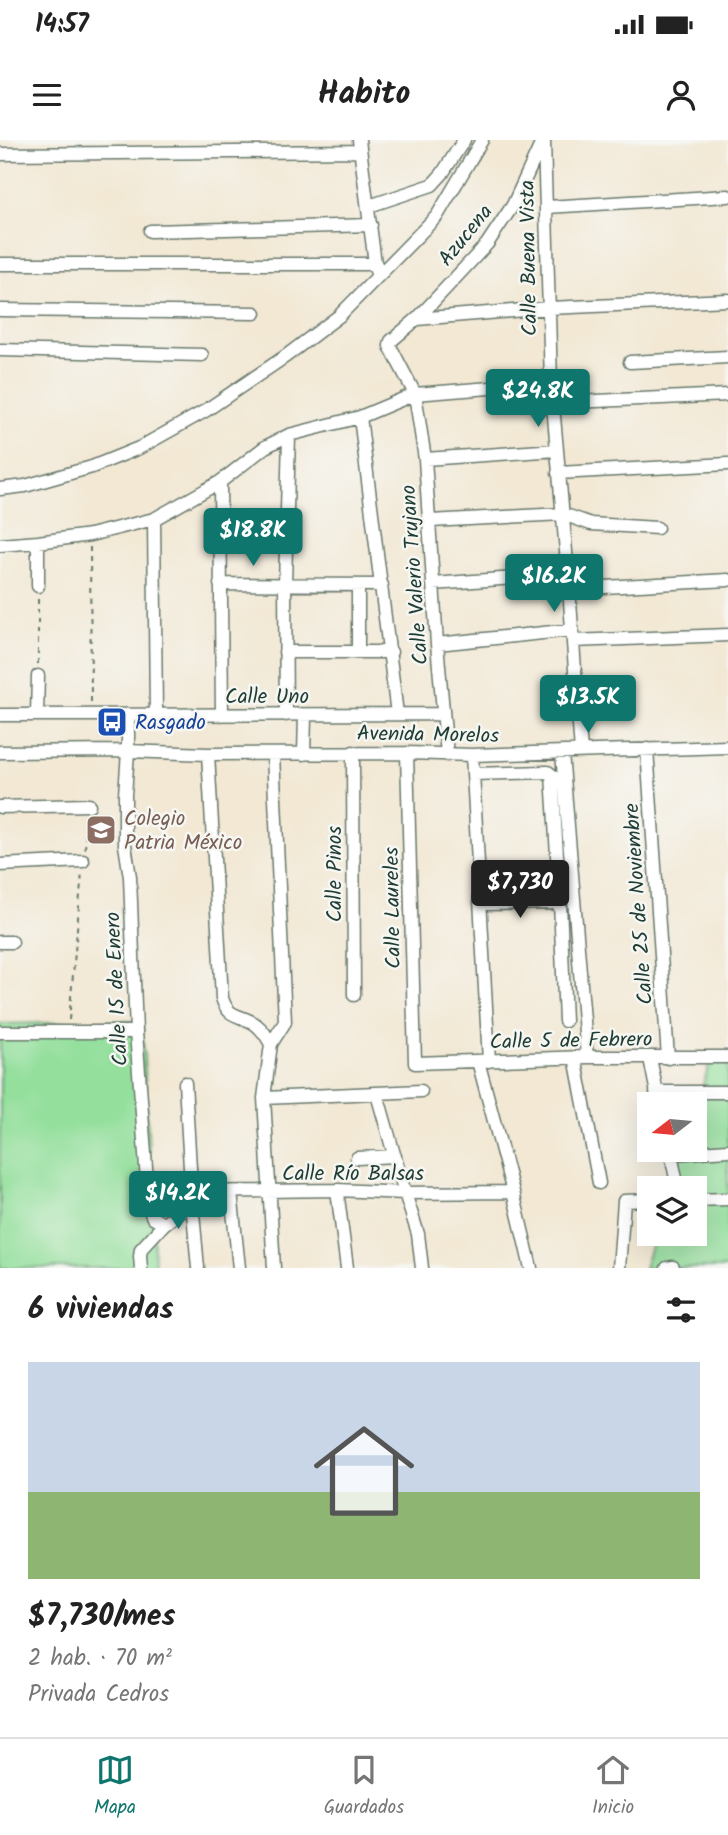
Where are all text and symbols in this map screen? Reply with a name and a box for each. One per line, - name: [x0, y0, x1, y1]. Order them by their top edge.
- text: 14:57: [35, 4, 89, 46]
- text: Habito: [318, 69, 410, 120]
- icon: menu: [28, 76, 66, 114]
- icon: person: [662, 76, 700, 114]
- street label: Calle Buena Vista: [512, 180, 547, 336]
- street label: Azucena: [431, 198, 502, 274]
- pin: $24.8K: [481, 370, 595, 429]
- text: $24.8K: [502, 374, 574, 410]
- street label: Calle Valerio Trujano: [393, 484, 438, 666]
- pin: $18.8K: [196, 508, 310, 568]
- text: $18.8K: [220, 513, 287, 549]
- pin: $16.2K: [497, 554, 611, 614]
- text: $16.2K: [521, 559, 587, 595]
- pin: $13.5K: [531, 676, 645, 735]
- text: $13.5K: [556, 680, 620, 716]
- street label: Calle Uno: [225, 681, 309, 714]
- bus stop icon: Rasgado: [95, 705, 129, 739]
- place label: Rasgado: [135, 707, 206, 740]
- street label: Avenida Morelos: [357, 718, 499, 753]
- street label: Calle 25 de Noviembre: [616, 801, 663, 1006]
- place label: Colegio Patria México: [124, 803, 242, 860]
- school or university icon: Colegio Patria México: [84, 813, 118, 847]
- street label: Calle Pinos: [319, 826, 352, 922]
- street label: Calle Laureles: [376, 847, 411, 969]
- pin: $7,730: [463, 860, 577, 920]
- text: $7,730: [487, 865, 553, 901]
- street label: Calle 15 de Enero: [97, 911, 138, 1067]
- street label: Calle 5 de Febrero: [489, 1024, 653, 1059]
- north arrow: [637, 1092, 707, 1162]
- map controls: [637, 1092, 707, 1246]
- street label: Calle Río Balsas: [282, 1158, 424, 1191]
- pin: $14.2K: [121, 1172, 235, 1231]
- text: $14.2K: [145, 1176, 211, 1212]
- button: layers: [637, 1176, 707, 1246]
- text: 6 viviendas: [28, 1286, 173, 1334]
- icon: filters: [662, 1291, 700, 1329]
- icon: home: [301, 1408, 427, 1534]
- text: $7,730/mes: [28, 1593, 175, 1641]
- text: 2 hab. · 70 m²: [28, 1641, 172, 1677]
- text: Privada Cedros: [28, 1677, 169, 1713]
- tab: Mapa: [94, 1751, 136, 1823]
- tab: Guardados: [324, 1751, 404, 1823]
- tab: Inicio: [592, 1751, 634, 1823]

